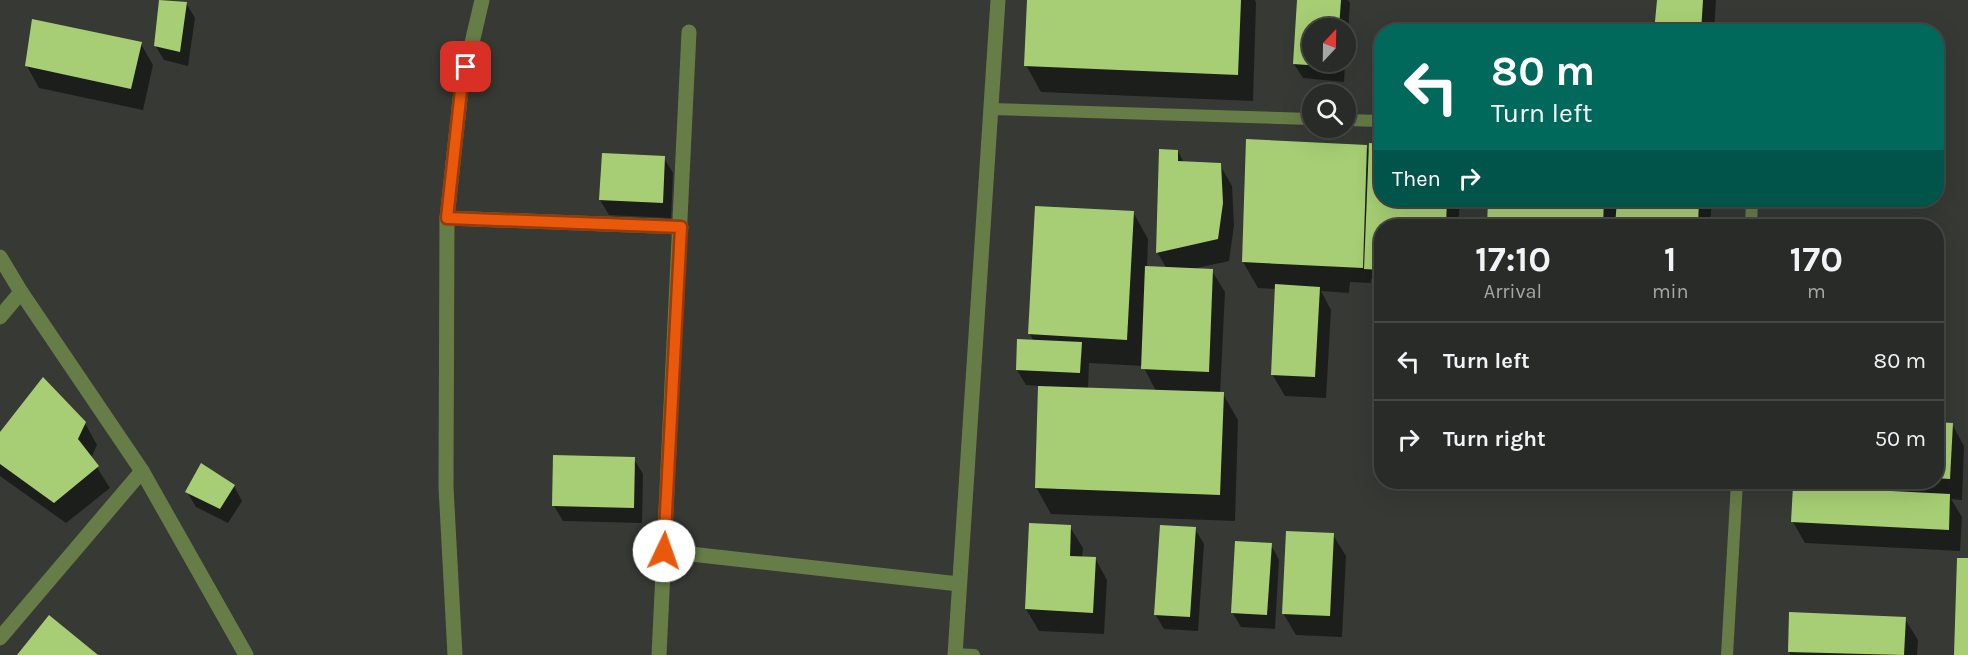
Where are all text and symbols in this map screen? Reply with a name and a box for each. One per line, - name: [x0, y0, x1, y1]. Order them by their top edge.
- north arrow: [1302, 18, 1356, 72]
- map controls: [1302, 18, 1356, 138]
- pin: [440, 41, 491, 92]
- text: 80 m: [1491, 46, 1595, 96]
- icon: left: [1392, 48, 1470, 126]
- icon: arrive: [449, 50, 482, 83]
- button: search: [1302, 84, 1356, 138]
- text: Turn left: [1491, 97, 1592, 129]
- icon: right: [1453, 162, 1486, 195]
- text: Then: [1392, 166, 1441, 192]
- text: 17:10: [1475, 238, 1551, 280]
- text: 1: [1664, 238, 1677, 280]
- text: 170: [1790, 238, 1843, 280]
- text: Arrival: [1484, 280, 1542, 303]
- text: min: [1652, 280, 1689, 303]
- text: m: [1807, 280, 1826, 303]
- icon: left: [1392, 345, 1425, 378]
- text: Turn left: [1443, 348, 1530, 374]
- text: 80 m: [1874, 348, 1926, 374]
- icon: right: [1392, 423, 1425, 456]
- text: Turn right: [1443, 426, 1546, 452]
- text: 50 m: [1875, 426, 1926, 452]
- position arrow: [632, 519, 696, 583]

